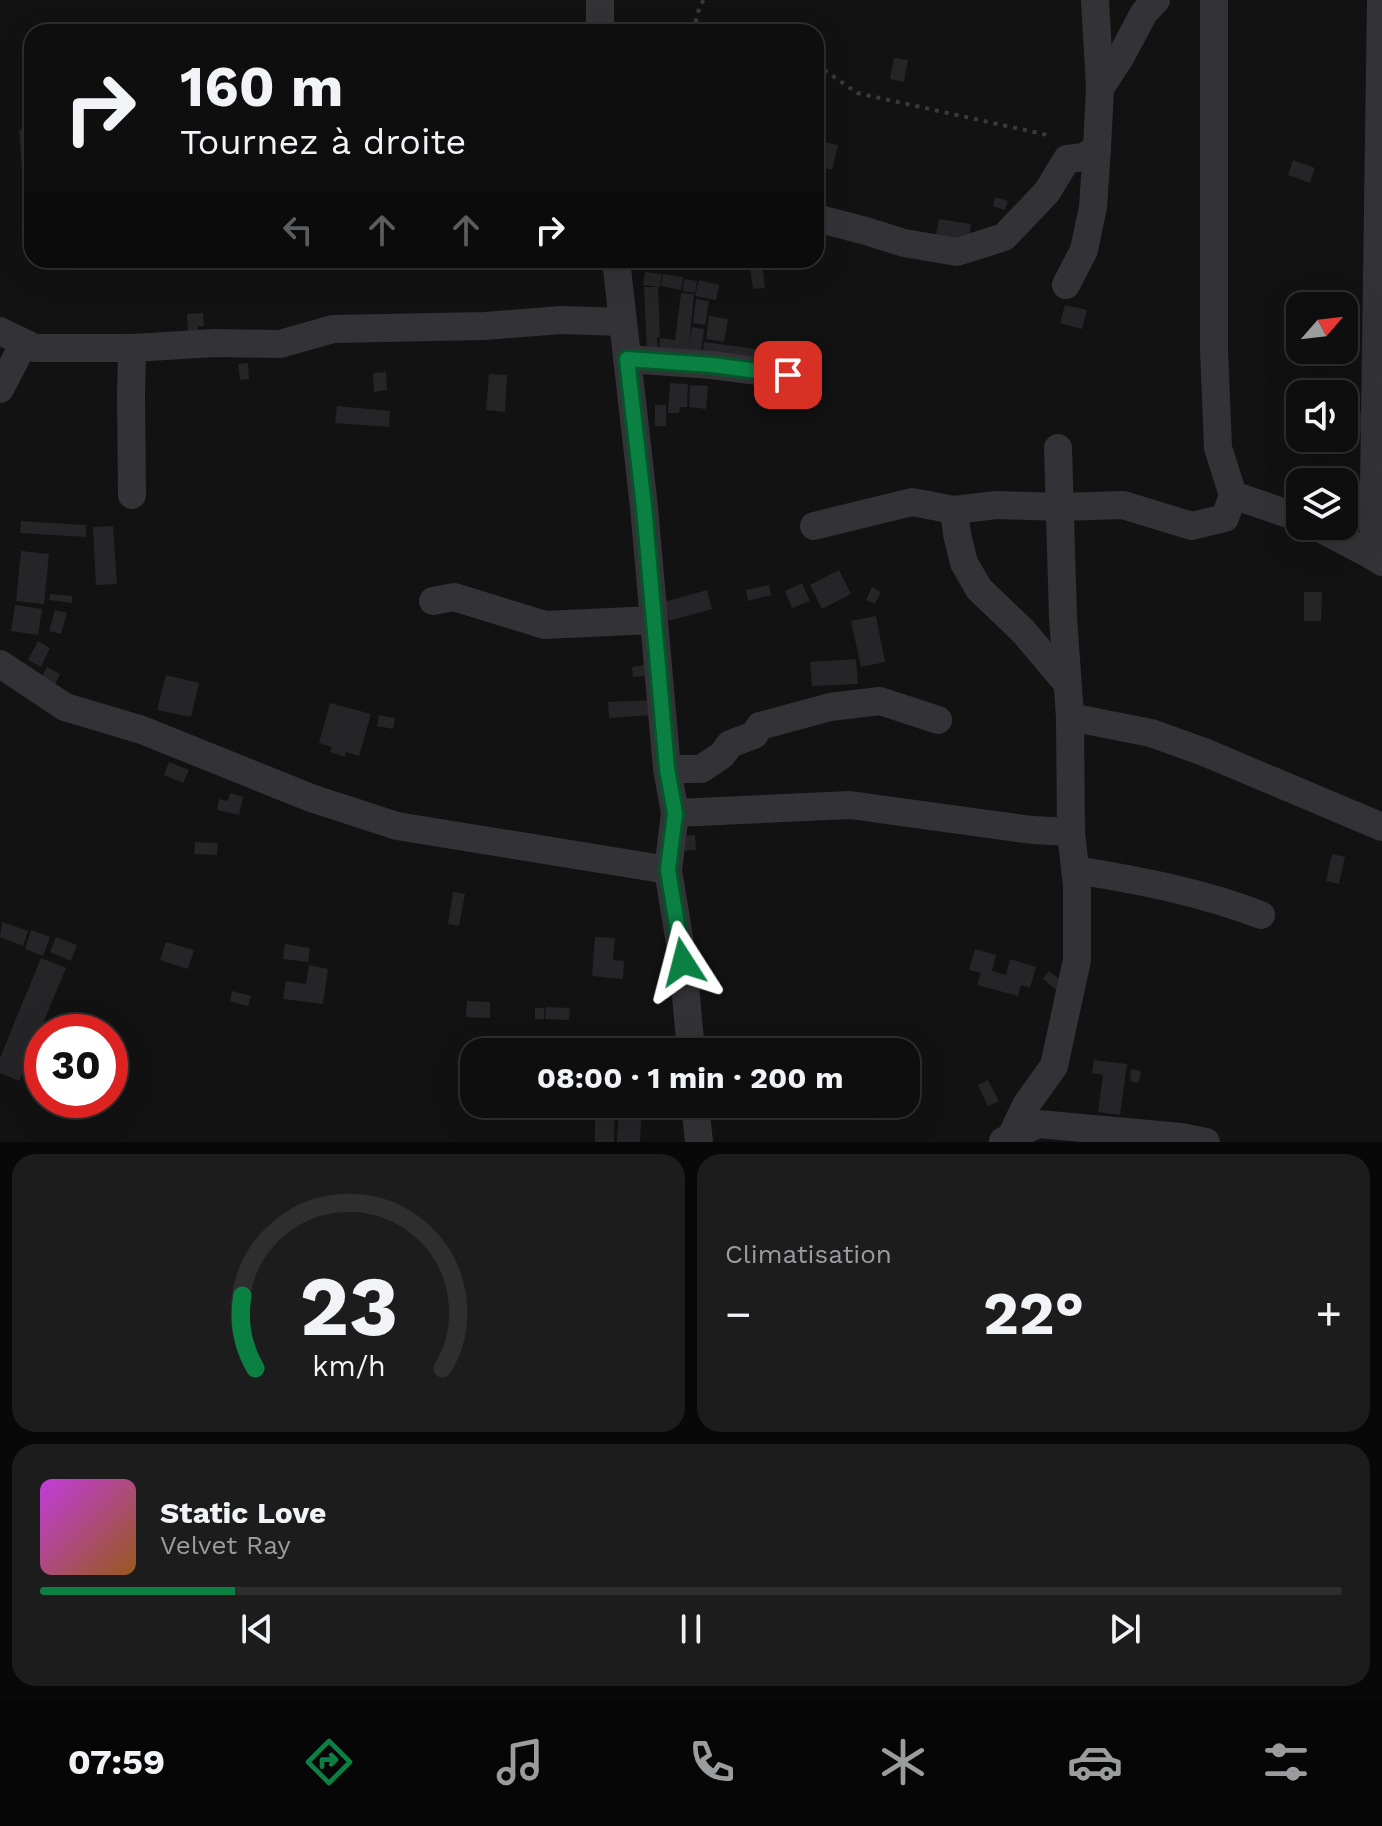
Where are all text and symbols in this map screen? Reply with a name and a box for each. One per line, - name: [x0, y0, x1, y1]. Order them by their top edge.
- text: 160 m: [180, 54, 343, 120]
- icon: right: [48, 56, 152, 160]
- text: Tournez à droite: [180, 121, 466, 163]
- icon: left: [276, 208, 320, 252]
- icon: ahead: [360, 208, 404, 252]
- icon: ahead: [444, 208, 488, 252]
- icon: right: [528, 208, 572, 252]
- north arrow: [1286, 292, 1358, 364]
- map controls: [1286, 292, 1358, 540]
- pin: [754, 341, 822, 409]
- icon: arrive: [766, 353, 810, 397]
- button: sound: [1286, 380, 1358, 452]
- button: layers: [1286, 468, 1358, 540]
- position arrow: [641, 920, 725, 1004]
- speed limit sign: 30: [24, 1014, 128, 1118]
- text: 08:00 · 1 min · 200 m: [537, 1060, 843, 1095]
- text: Climatisation: [725, 1239, 892, 1269]
- text: 23: [299, 1258, 398, 1355]
- text: 22°: [983, 1278, 1084, 1349]
- text: −: [725, 1288, 752, 1340]
- text: +: [1315, 1288, 1342, 1340]
- text: km/h: [312, 1349, 385, 1383]
- text: Static Love: [160, 1495, 326, 1530]
- text: Velvet Ray: [160, 1530, 291, 1560]
- icon: previous: [235, 1607, 279, 1651]
- icon: pause: [669, 1607, 713, 1651]
- icon: next: [1103, 1607, 1147, 1651]
- icon: directions: [301, 1734, 357, 1790]
- icon: music: [492, 1734, 548, 1790]
- icon: phone: [684, 1734, 740, 1790]
- icon: climate: [875, 1734, 931, 1790]
- icon: car: [1067, 1734, 1123, 1790]
- icon: filters: [1258, 1734, 1314, 1790]
- text: 07:59: [68, 1741, 165, 1783]

